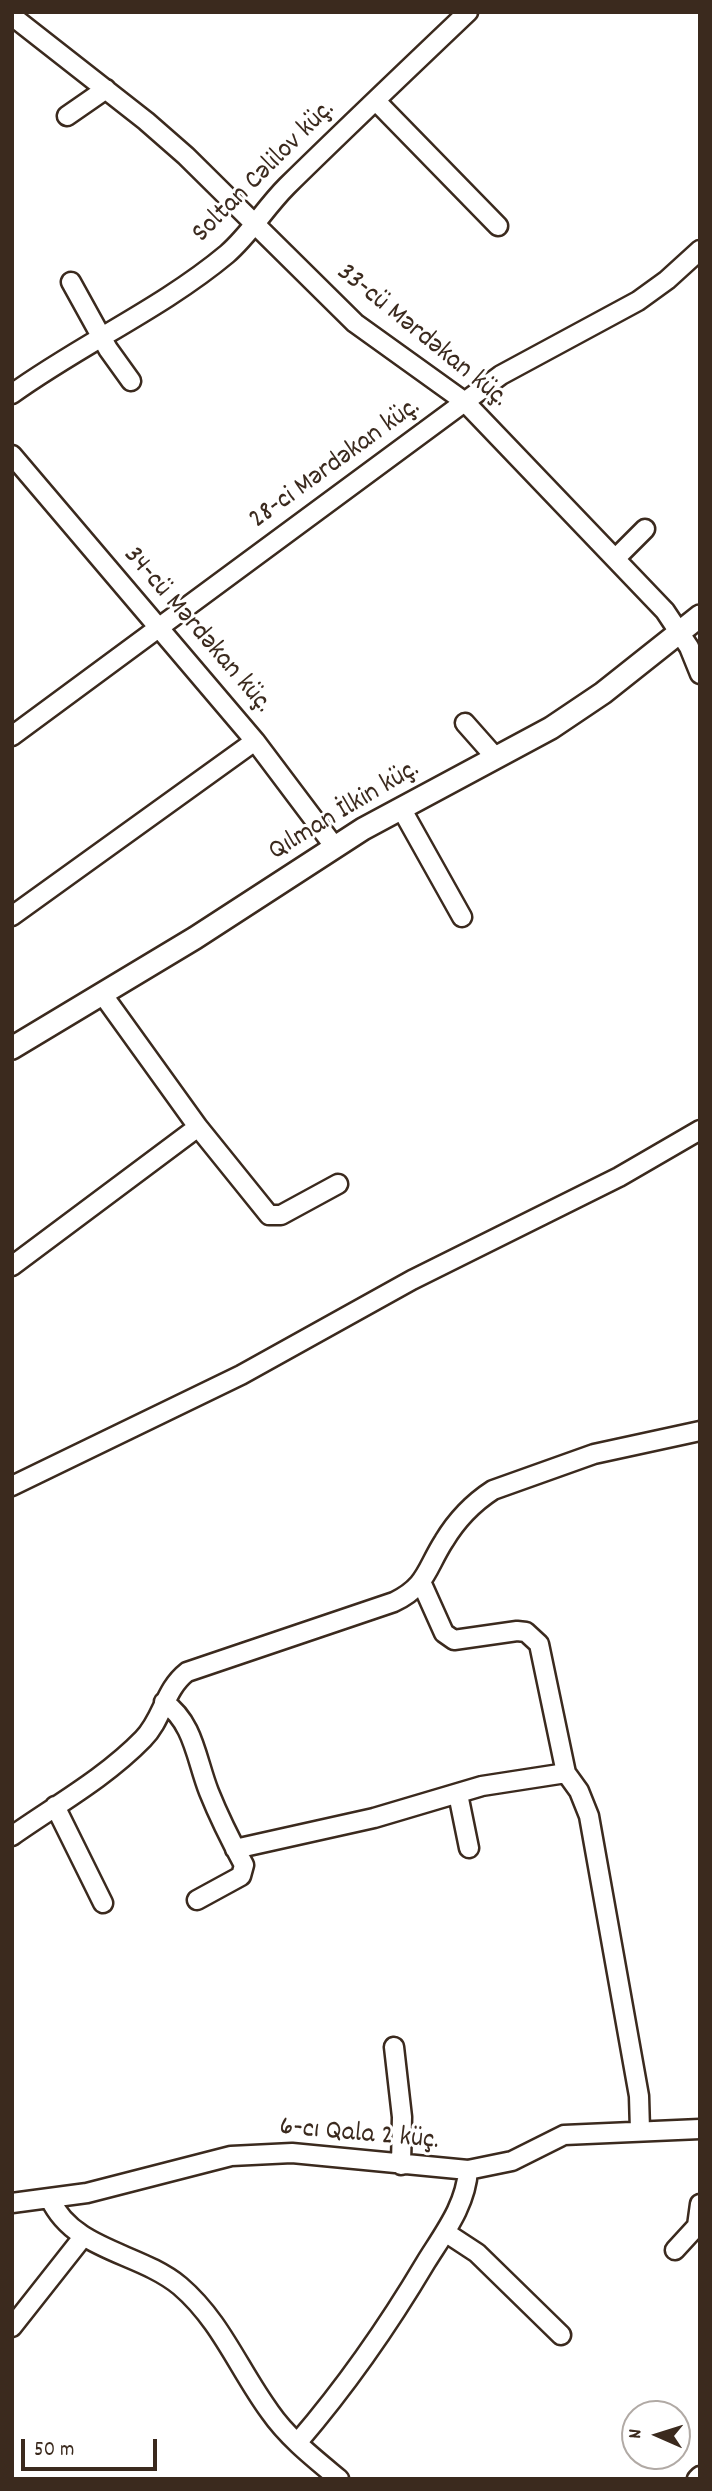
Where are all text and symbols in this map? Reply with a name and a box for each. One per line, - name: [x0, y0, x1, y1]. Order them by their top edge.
- street label: Soltan Cəlilov küç.: [186, 94, 344, 252]
- street label: 33-cü Mərdəkan küç.: [328, 257, 514, 417]
- street label: 28-ci Mərdəkan küç.: [244, 392, 428, 538]
- street label: 34-cü Mərdəkan küç.: [114, 541, 278, 721]
- street label: Qılman İlkin küç.: [264, 754, 426, 870]
- street label: 6-cı Qala 2 küç.: [278, 2112, 440, 2160]
- north arrow: [621, 2400, 691, 2470]
- scale bar: [24, 2424, 161, 2468]
- text: N: [623, 2429, 650, 2439]
- text: 50 m: [34, 2436, 74, 2466]

